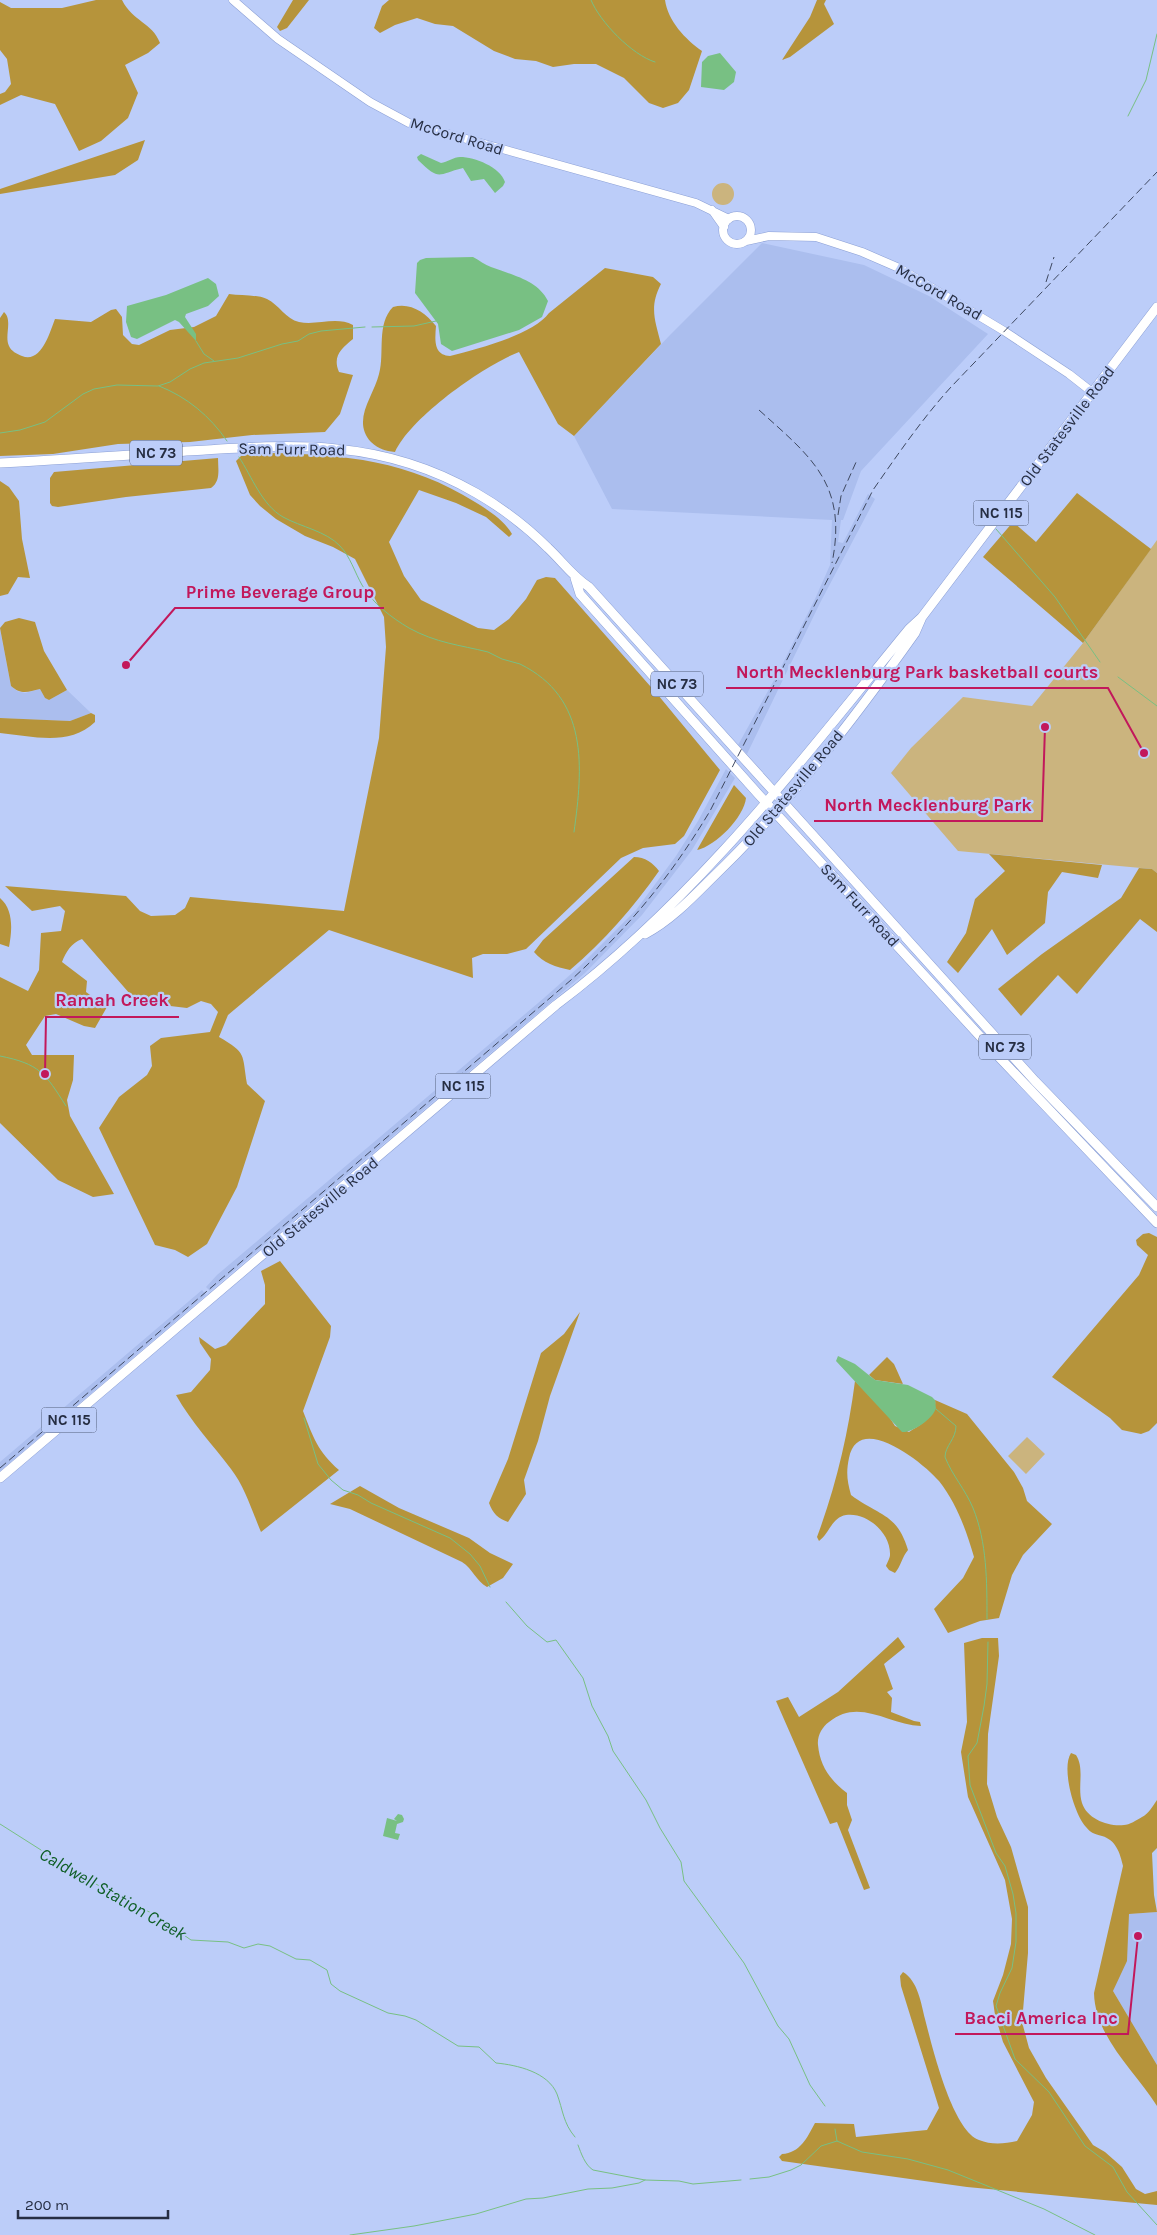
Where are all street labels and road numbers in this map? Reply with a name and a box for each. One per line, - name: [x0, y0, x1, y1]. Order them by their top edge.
- street label: McCord Road: [408, 113, 506, 159]
- street label: McCord Road: [893, 260, 985, 324]
- street label: Old Statesville Road: [1016, 362, 1118, 490]
- street label: Sam Furr Road: [238, 439, 346, 459]
- road number: NC 73: [130, 440, 182, 466]
- road number: NC 115: [974, 500, 1028, 526]
- road number: NC 73: [651, 672, 703, 696]
- street label: Old Statesville Road: [739, 726, 847, 850]
- street label: Sam Furr Road: [817, 859, 903, 951]
- road number: NC 73: [979, 1034, 1031, 1060]
- road number: NC 115: [436, 1074, 490, 1098]
- street label: Old Statesville Road: [258, 1153, 382, 1261]
- road number: NC 115: [42, 1408, 96, 1432]

